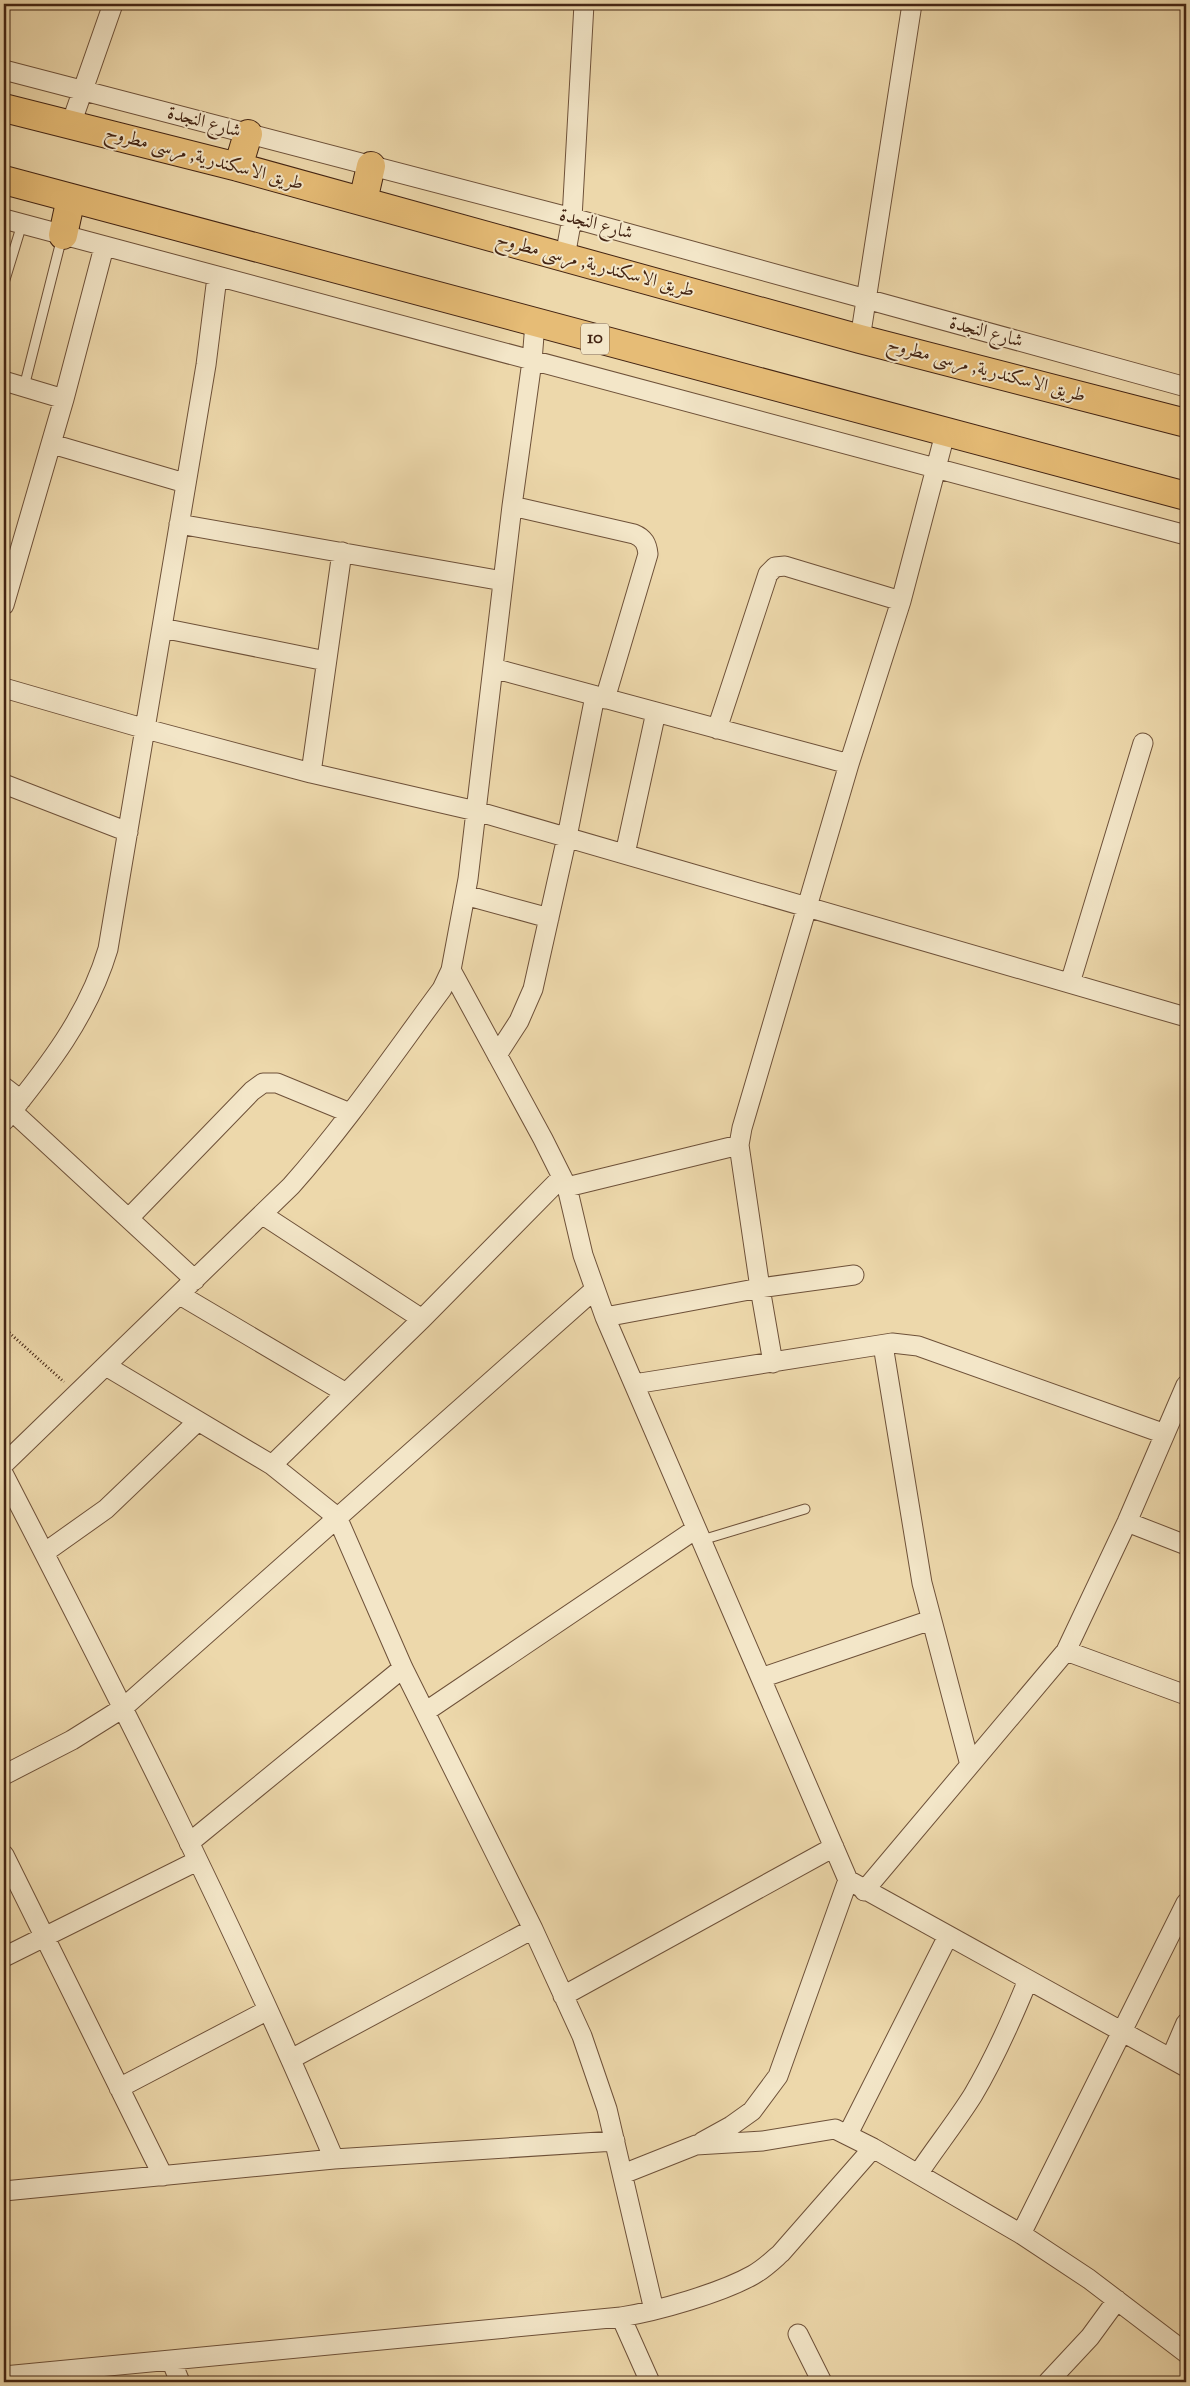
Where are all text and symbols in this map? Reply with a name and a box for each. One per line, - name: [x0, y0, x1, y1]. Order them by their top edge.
- street label: شارع النجدة: [164, 100, 244, 146]
- street label: طريق الاسكندرية, مرسى مطروح: [101, 119, 306, 200]
- street label: شارع النجدة: [556, 202, 636, 248]
- street label: طريق الاسكندرية, مرسى مطروح: [492, 226, 697, 307]
- street label: شارع النجدة: [946, 310, 1026, 356]
- road number: 10: [581, 324, 609, 354]
- street label: طريق الاسكندرية, مرسى مطروح: [883, 331, 1088, 412]

